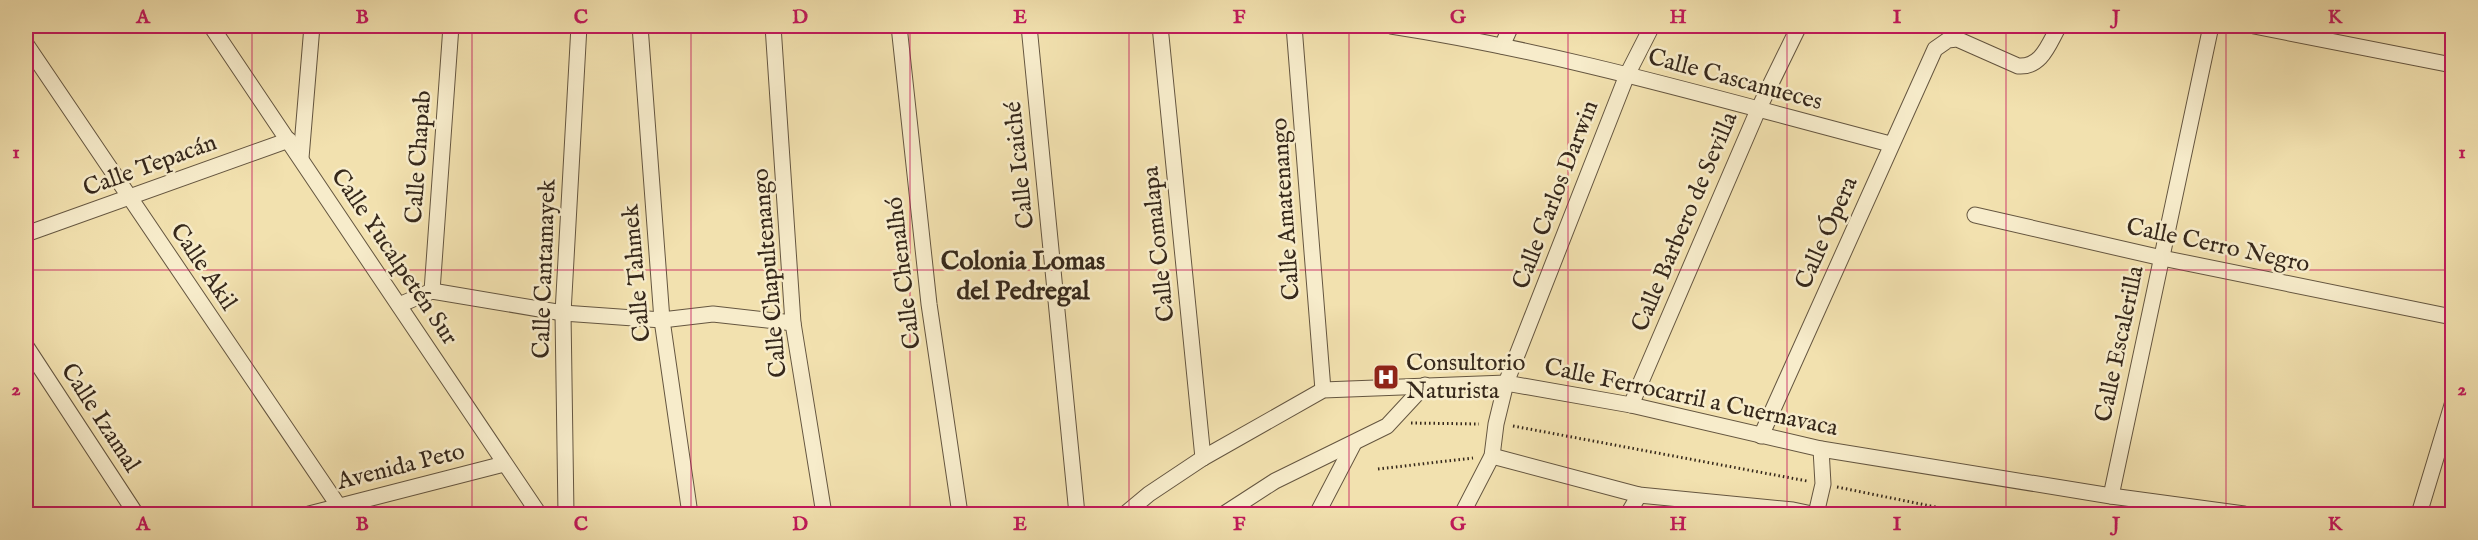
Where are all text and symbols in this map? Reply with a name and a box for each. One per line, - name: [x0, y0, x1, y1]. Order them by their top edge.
- text: A: [135, 5, 151, 30]
- text: B: [355, 5, 369, 30]
- text: C: [574, 5, 588, 30]
- text: D: [792, 5, 808, 30]
- text: E: [1013, 5, 1027, 30]
- text: F: [1233, 5, 1246, 30]
- text: G: [1450, 5, 1467, 30]
- text: H: [1669, 5, 1687, 30]
- text: I: [1893, 5, 1902, 30]
- text: J: [2109, 5, 2121, 30]
- text: K: [2328, 5, 2344, 30]
- street label: Calle Cascanueces: [1644, 42, 1826, 118]
- street label: Calle Chapab: [399, 89, 439, 225]
- street label: Calle Carlos Darwin: [1506, 96, 1606, 294]
- street label: Calle Icaiché: [998, 100, 1042, 230]
- street label: Calle Barbero de Sevilla: [1625, 107, 1746, 337]
- street label: Calle Amatenango: [1264, 117, 1308, 301]
- street label: Calle Tepacán: [79, 127, 221, 205]
- text: 1: [12, 140, 20, 165]
- text: 1: [2458, 140, 2466, 165]
- street label: Calle Yucalpetén Sur: [323, 163, 465, 351]
- street label: Calle Comalapa: [1135, 164, 1183, 323]
- street label: Calle Chapultenango: [745, 167, 795, 379]
- street label: Calle Ópera: [1788, 171, 1866, 294]
- street label: Calle Cantamayek: [526, 179, 564, 359]
- street label: Calle Chenalhó: [879, 195, 929, 351]
- street label: Calle Tahmek: [616, 203, 658, 343]
- street label: Calle Cerro Negro: [2123, 211, 2313, 281]
- street label: Calle Akil: [163, 217, 244, 317]
- district label: Colonia Lomas del Pedregal: [941, 245, 1105, 308]
- street label: Calle Escalerilla: [2088, 263, 2152, 425]
- place label: Consultorio Naturista: [1406, 348, 1525, 407]
- street label: Calle Ferrocarril a Cuernavaca: [1541, 352, 1841, 444]
- street label: Calle Izamal: [53, 358, 147, 479]
- hospital icon: Consultorio Naturista: [1371, 362, 1401, 392]
- text: 2: [11, 377, 21, 402]
- text: 2: [2457, 377, 2467, 402]
- street label: Avenida Peto: [333, 436, 468, 498]
- text: A: [135, 512, 151, 537]
- text: B: [355, 512, 369, 537]
- text: C: [574, 512, 588, 537]
- text: D: [792, 512, 808, 537]
- text: E: [1013, 512, 1027, 537]
- text: F: [1233, 512, 1246, 537]
- text: G: [1450, 512, 1467, 537]
- text: H: [1669, 512, 1687, 537]
- text: I: [1893, 512, 1902, 537]
- text: J: [2109, 512, 2121, 537]
- text: K: [2328, 512, 2344, 537]

